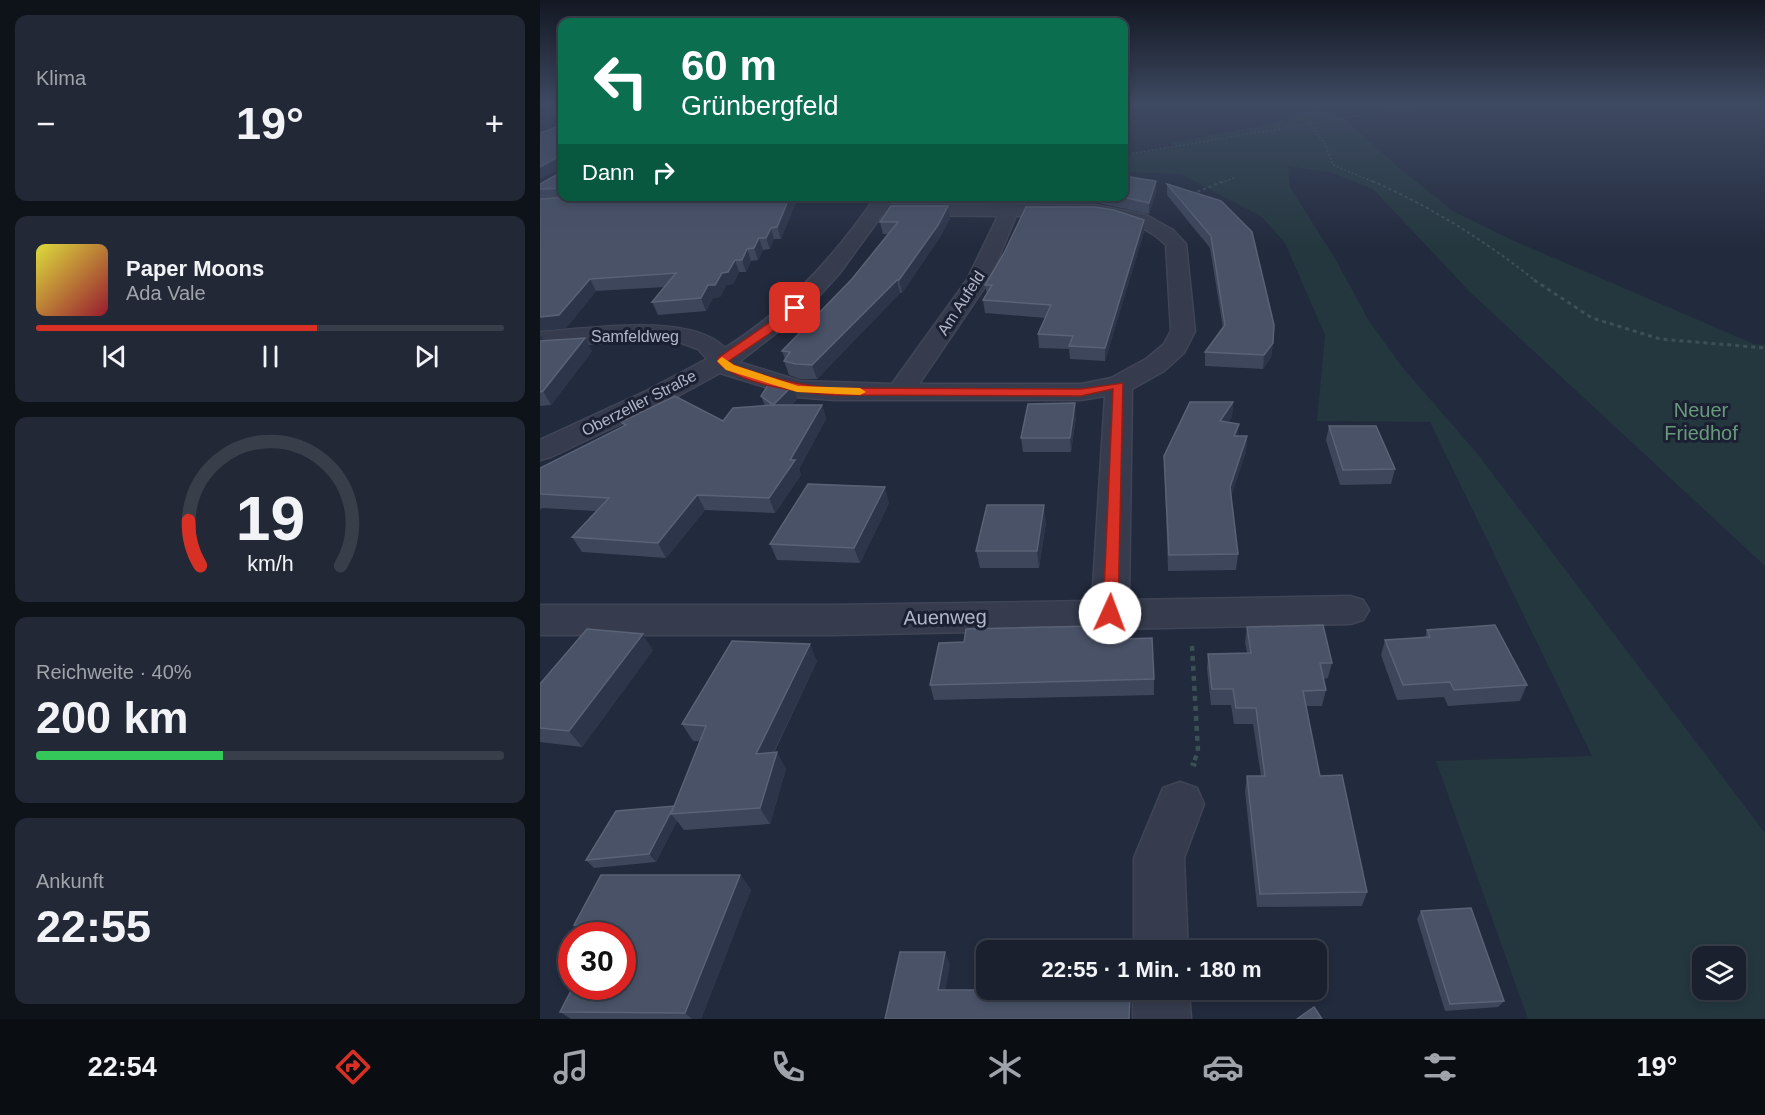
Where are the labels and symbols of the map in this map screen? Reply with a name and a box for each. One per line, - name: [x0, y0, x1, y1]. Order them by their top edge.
- street label: Am Aufeld: [934, 268, 988, 338]
- pin: [769, 282, 820, 333]
- street label: Samfeldweg: [591, 328, 679, 345]
- street label: Oberzeller Straße: [579, 367, 699, 439]
- park label: Neuer Friedhof: [1664, 399, 1738, 444]
- position arrow: [1078, 581, 1142, 645]
- street label: Auenweg: [903, 605, 987, 629]
- speed limit sign: 30: [558, 922, 636, 1000]

